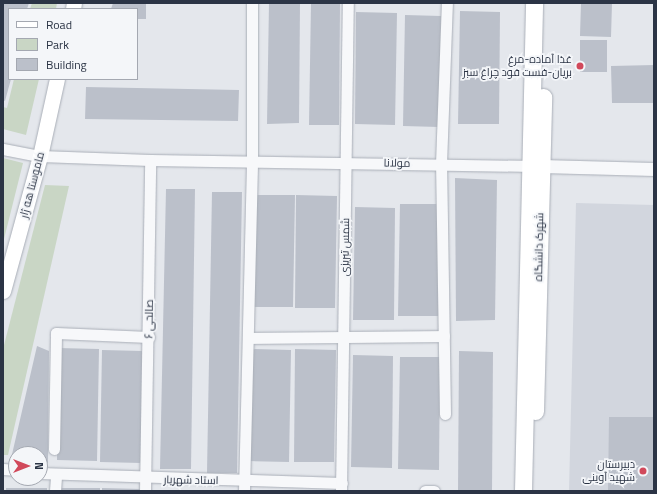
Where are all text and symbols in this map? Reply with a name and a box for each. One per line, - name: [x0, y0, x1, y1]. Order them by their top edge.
- legend: [8, 8, 138, 80]
- text: Road: [46, 15, 72, 34]
- text: Park: [46, 35, 69, 54]
- place label: غذا آماده-مرغ بریان-فست فود چراغ سبز: [463, 53, 572, 79]
- text: Building: [46, 55, 87, 74]
- marker: غذا آماده-مرغ بریان-فست فود چراغ سبز: [575, 61, 585, 71]
- street label: ماموستا هه ژار: [17, 150, 47, 220]
- street label: مولانا: [384, 156, 410, 170]
- street label: شهرک دانشگاه: [532, 212, 546, 282]
- street label: شمس تبریزی: [338, 218, 352, 276]
- street label: صالحی ۶: [142, 299, 156, 339]
- north arrow: [8, 446, 48, 486]
- place label: دبیرستان شهید آوینی: [582, 458, 635, 484]
- text: N: [31, 462, 47, 470]
- marker: دبیرستان شهید آوینی: [638, 466, 648, 476]
- street label: استاد شهریار: [163, 473, 219, 487]

